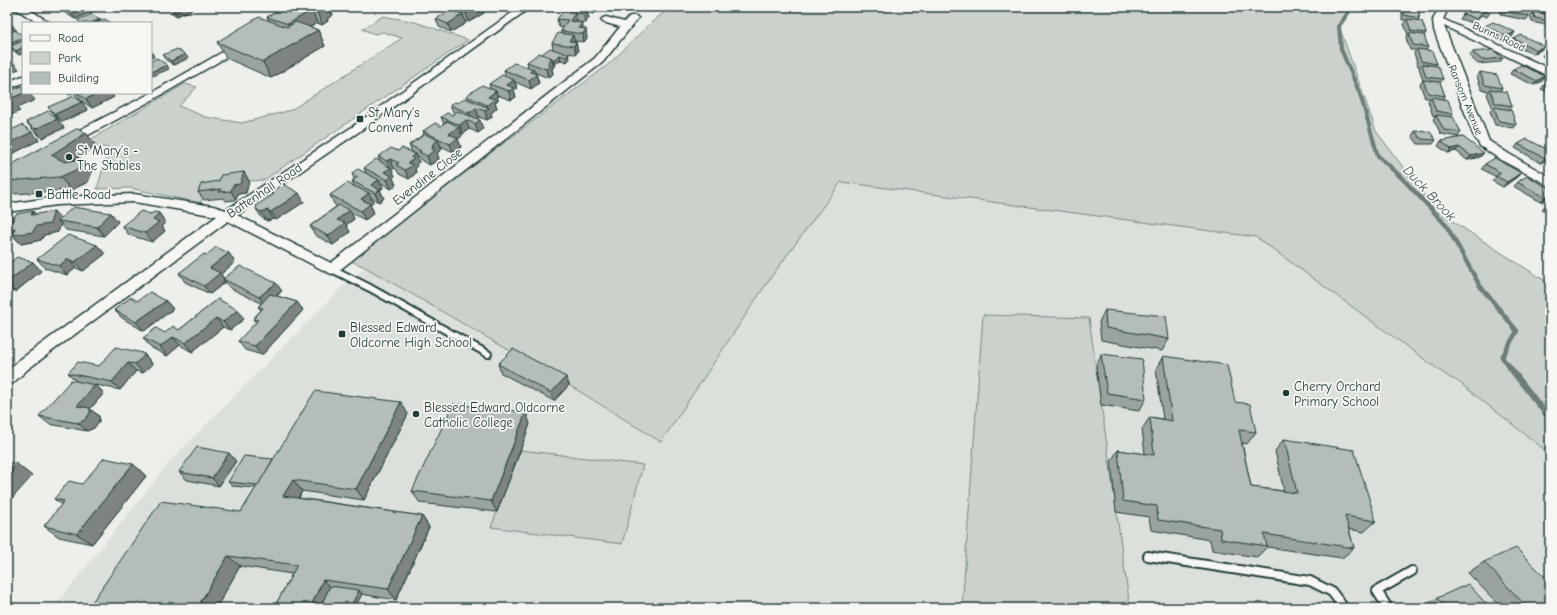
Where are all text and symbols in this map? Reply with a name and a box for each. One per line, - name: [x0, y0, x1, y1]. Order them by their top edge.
- street label: Bunns Road: [1470, 19, 1527, 54]
- legend: [22, 22, 152, 94]
- text: Road: [58, 31, 84, 45]
- text: Park: [58, 51, 81, 65]
- street label: Ransom Avenue: [1445, 63, 1486, 138]
- text: Building: [58, 71, 99, 85]
- place label: St Mary's Convent: [368, 105, 420, 135]
- marker: St Mary's Convent: [355, 114, 365, 124]
- place label: St Mary's - The Stables: [77, 143, 141, 173]
- street label: Evendine Close: [390, 144, 465, 208]
- marker: St Mary's - The Stables: [64, 152, 74, 162]
- street label: Battenhall Road: [224, 160, 305, 221]
- water label: Duck Brook: [1400, 162, 1460, 225]
- place label: Battle Road: [47, 187, 111, 202]
- marker: Battle Road: [34, 189, 44, 199]
- place label: Blessed Edward Oldcorne High School: [350, 320, 472, 350]
- marker: Blessed Edward Oldcorne High School: [337, 329, 347, 339]
- place label: Cherry Orchard Primary School: [1294, 379, 1381, 409]
- marker: Cherry Orchard Primary School: [1281, 388, 1291, 398]
- place label: Blessed Edward Oldcorne Catholic College: [424, 400, 566, 430]
- marker: Blessed Edward Oldcorne Catholic College: [411, 409, 421, 419]

